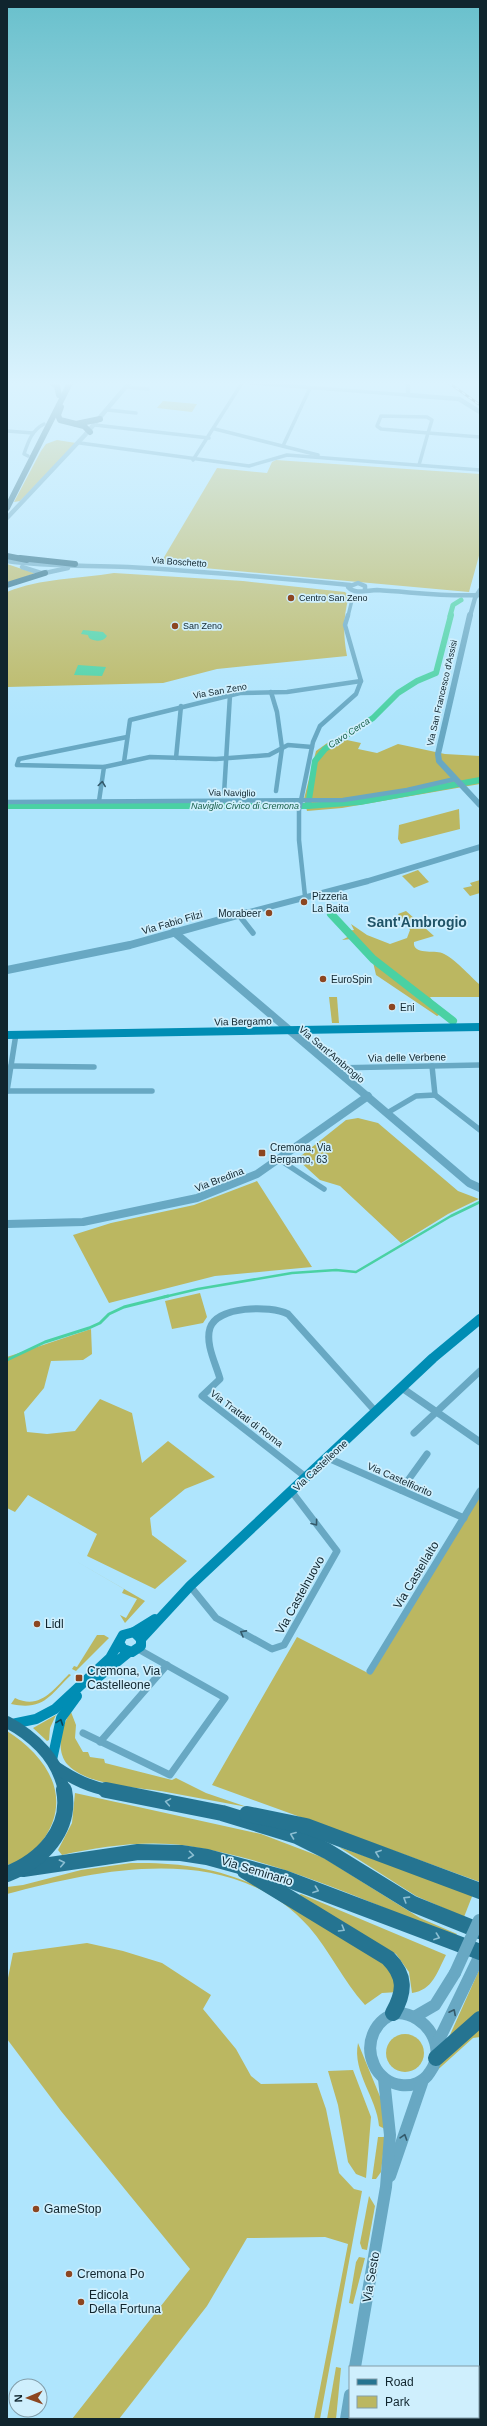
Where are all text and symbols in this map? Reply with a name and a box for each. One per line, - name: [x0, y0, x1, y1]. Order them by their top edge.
- street label: Via Boschetto: [151, 555, 207, 569]
- marker: Centro San Zeno: [286, 593, 296, 603]
- place label: Centro San Zeno: [299, 593, 368, 603]
- marker: San Zeno: [170, 621, 180, 631]
- place label: San Zeno: [183, 621, 222, 631]
- street label: Via San Francesco d'Assisi: [425, 639, 459, 747]
- street label: Via San Zeno: [192, 681, 248, 701]
- water label: Cavo Cerca: [326, 716, 372, 750]
- one-way arrow: [97, 781, 106, 787]
- street label: Via Naviglio: [208, 788, 256, 798]
- water label: Naviglio Civico di Cremona: [191, 801, 299, 811]
- place label: Pizzeria La Baita: [312, 891, 349, 914]
- marker: Pizzeria La Baita: [299, 897, 309, 907]
- place label: Morabeer: [218, 908, 262, 919]
- marker: Morabeer: [264, 908, 274, 918]
- street label: Via Fabio Filzi: [141, 909, 204, 936]
- district label: Sant'Ambrogio: [367, 914, 467, 930]
- marker: EuroSpin: [318, 974, 328, 984]
- place label: EuroSpin: [331, 974, 372, 985]
- marker: Eni: [387, 1002, 397, 1012]
- place label: Eni: [400, 1002, 414, 1013]
- street label: Via Bergamo: [214, 1015, 272, 1028]
- street label: Via Sant'Ambrogio: [297, 1024, 367, 1085]
- street label: Via delle Verbene: [368, 1051, 447, 1064]
- place label: Cremona, Via Bergamo, 63: [270, 1142, 331, 1165]
- marker: Cremona, Via Bergamo, 63: [257, 1148, 267, 1158]
- street label: Via Bredina: [193, 1165, 246, 1194]
- street label: Via Trattati di Roma: [208, 1388, 285, 1449]
- street label: Via Castelleone: [291, 1437, 350, 1493]
- street label: Via Castelfiorito: [366, 1460, 434, 1499]
- one-way arrow: [311, 1518, 318, 1525]
- street label: Via Castellalto: [390, 1538, 442, 1611]
- street label: Via Castelnuovo: [273, 1553, 327, 1637]
- place label: Lidl: [45, 1617, 64, 1631]
- marker: Lidl: [32, 1619, 42, 1629]
- one-way arrow: [240, 1630, 247, 1637]
- place label: Cremona, Via Castelleone: [87, 1664, 160, 1692]
- marker: Cremona, Via Castelleone: [74, 1673, 84, 1683]
- one-way arrow: [55, 1719, 64, 1726]
- one-way arrow: [165, 1798, 171, 1807]
- one-way arrow: [290, 1831, 297, 1839]
- one-way arrow: [375, 1849, 382, 1858]
- one-way arrow: [188, 1850, 194, 1859]
- street label: Via Seminario: [219, 1853, 295, 1889]
- one-way arrow: [59, 1859, 65, 1867]
- one-way arrow: [312, 1885, 319, 1893]
- one-way arrow: [403, 1897, 410, 1904]
- one-way arrow: [338, 1924, 345, 1931]
- one-way arrow: [433, 1932, 440, 1940]
- one-way arrow: [448, 2009, 455, 2016]
- one-way arrow: [399, 2133, 407, 2140]
- place label: GameStop: [44, 2202, 102, 2216]
- marker: GameStop: [31, 2204, 41, 2214]
- street label: Via Sesto: [360, 2250, 382, 2303]
- place label: Cremona Po: [77, 2267, 145, 2281]
- marker: Cremona Po: [64, 2269, 74, 2279]
- place label: Edicola Della Fortuna: [89, 2288, 161, 2316]
- marker: Edicola Della Fortuna: [76, 2297, 86, 2307]
- legend: [349, 2366, 479, 2418]
- text: Road: [385, 2375, 414, 2389]
- north arrow: [8, 2378, 48, 2418]
- text: N: [12, 2394, 24, 2403]
- text: Park: [385, 2395, 411, 2409]

